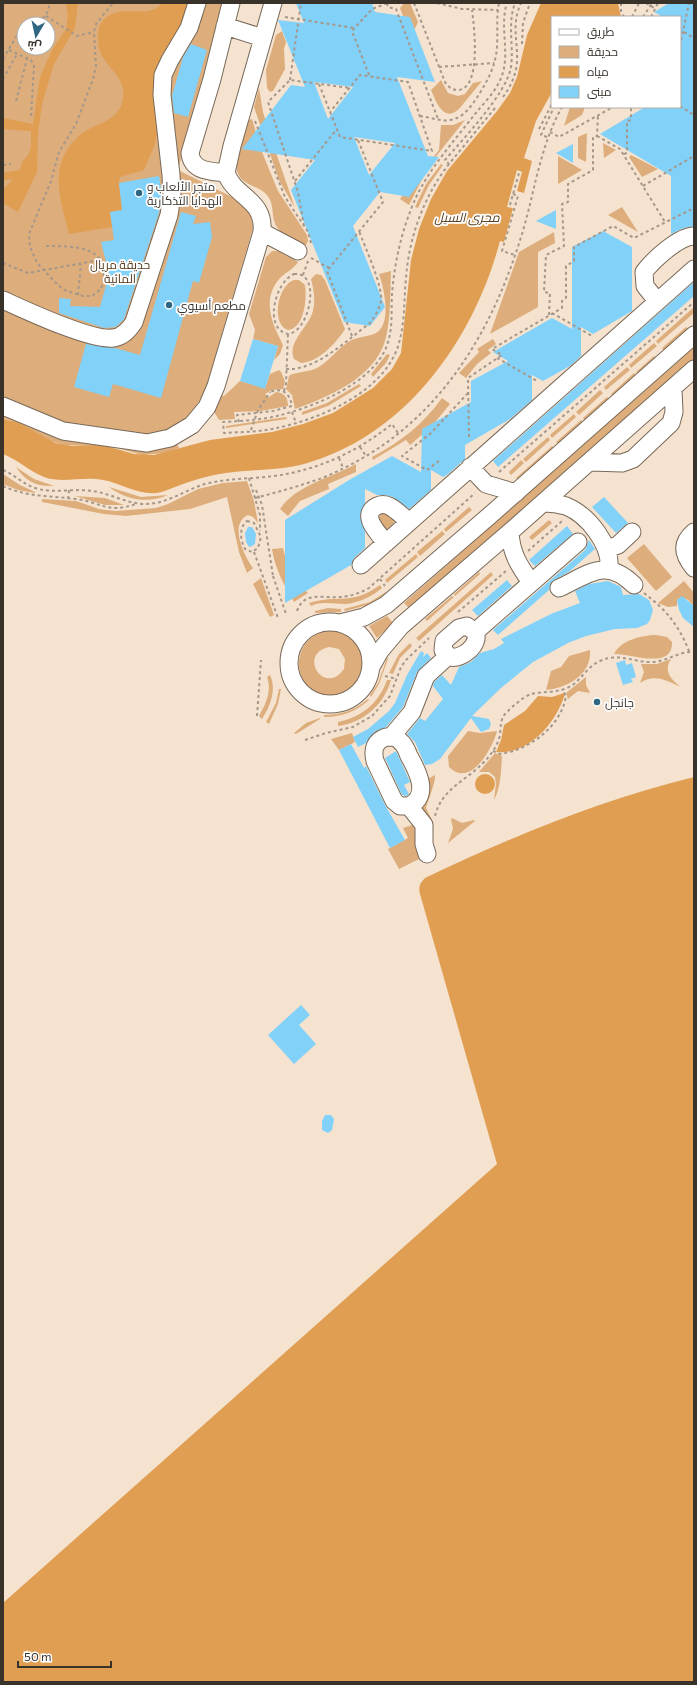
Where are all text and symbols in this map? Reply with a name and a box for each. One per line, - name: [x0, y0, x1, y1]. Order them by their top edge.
- north arrow: [16, 16, 56, 56]
- legend: [551, 16, 681, 108]
- text: طريق: [587, 24, 615, 39]
- text: ش: [26, 38, 43, 54]
- text: حديقة: [587, 44, 618, 59]
- text: مياه: [587, 64, 609, 79]
- text: مبنى: [587, 84, 612, 99]
- place label: متجر الألعاب و الهدايا التذكارية: [147, 179, 222, 208]
- marker: متجر الألعاب و الهدايا التذكارية: [134, 188, 144, 198]
- water label: مجرى السيل: [434, 209, 500, 226]
- park label: حديقة مريال المائية: [90, 257, 150, 286]
- place label: مطعم أسيوي: [177, 298, 246, 316]
- marker: مطعم أسيوي: [164, 300, 174, 310]
- place label: جانجل: [605, 695, 634, 710]
- marker: جانجل: [592, 697, 602, 707]
- scale bar: [18, 1643, 111, 1669]
- text: 50 m: [24, 1649, 52, 1663]

